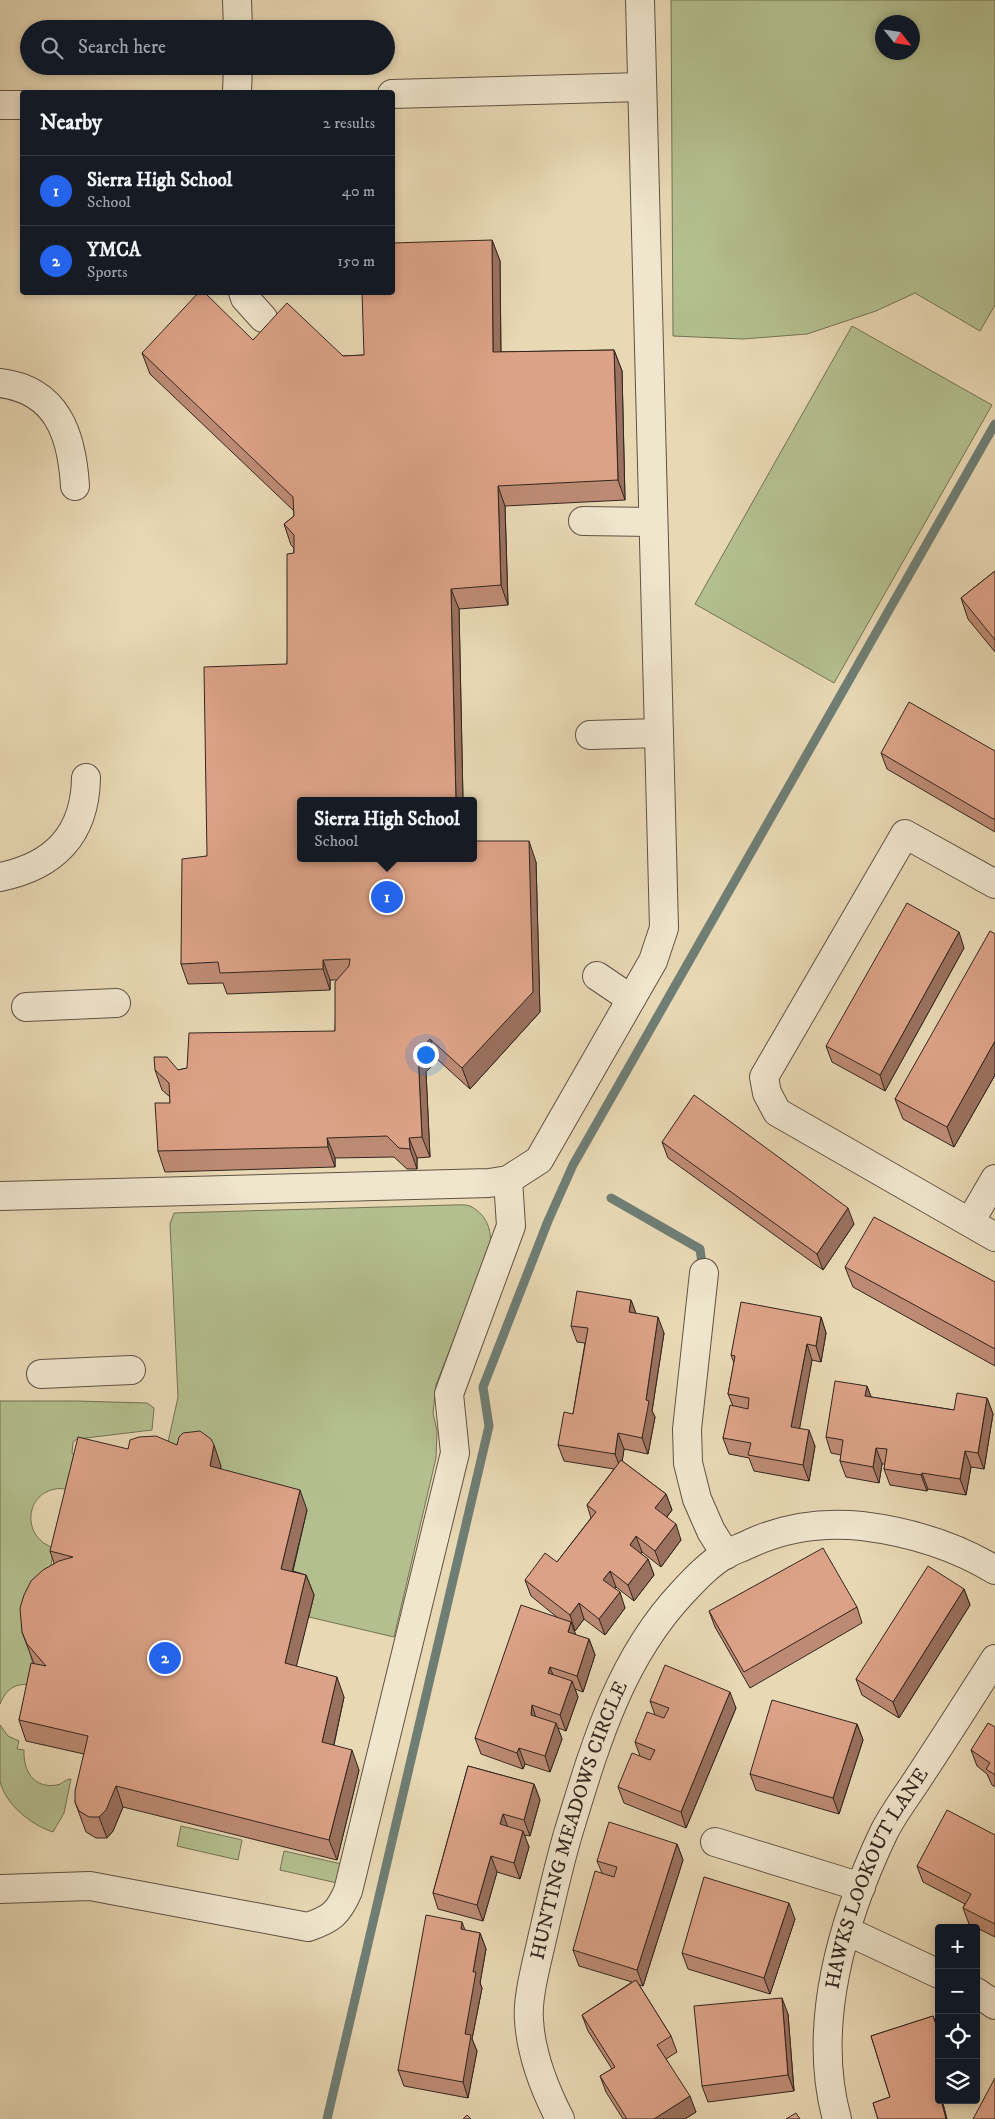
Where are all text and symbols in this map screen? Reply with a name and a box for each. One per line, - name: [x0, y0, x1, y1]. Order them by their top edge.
- north arrow: [875, 15, 920, 60]
- search box: [20, 20, 395, 75]
- icon: search: [38, 34, 66, 62]
- text: Search here: [78, 36, 166, 59]
- text: Nearby: [40, 110, 102, 136]
- text: 2 results: [323, 113, 375, 133]
- text: Sierra High School: [87, 169, 232, 192]
- text: 1: [53, 181, 59, 201]
- text: 40 m: [342, 181, 375, 201]
- text: School: [87, 192, 131, 212]
- text: YMCA: [87, 239, 141, 262]
- text: 2: [52, 251, 60, 271]
- text: 150 m: [337, 251, 375, 271]
- text: Sports: [87, 262, 128, 282]
- popup: [297, 797, 477, 862]
- text: Sierra High School: [314, 808, 460, 831]
- text: School: [314, 831, 358, 851]
- pin: 1: [371, 878, 403, 916]
- your location: [413, 1042, 439, 1068]
- pin: 2: [149, 1639, 181, 1677]
- street label: HUNTING MEADOWS CIRCLE: [525, 1677, 633, 1962]
- street label: HAWKS LOOKOUT LANE: [820, 1763, 934, 1991]
- map controls: [935, 1924, 980, 2104]
- button: +: [935, 1924, 980, 1969]
- button: −: [935, 1969, 980, 2014]
- button: locate: [935, 2014, 980, 2059]
- button: layers: [935, 2059, 980, 2104]

